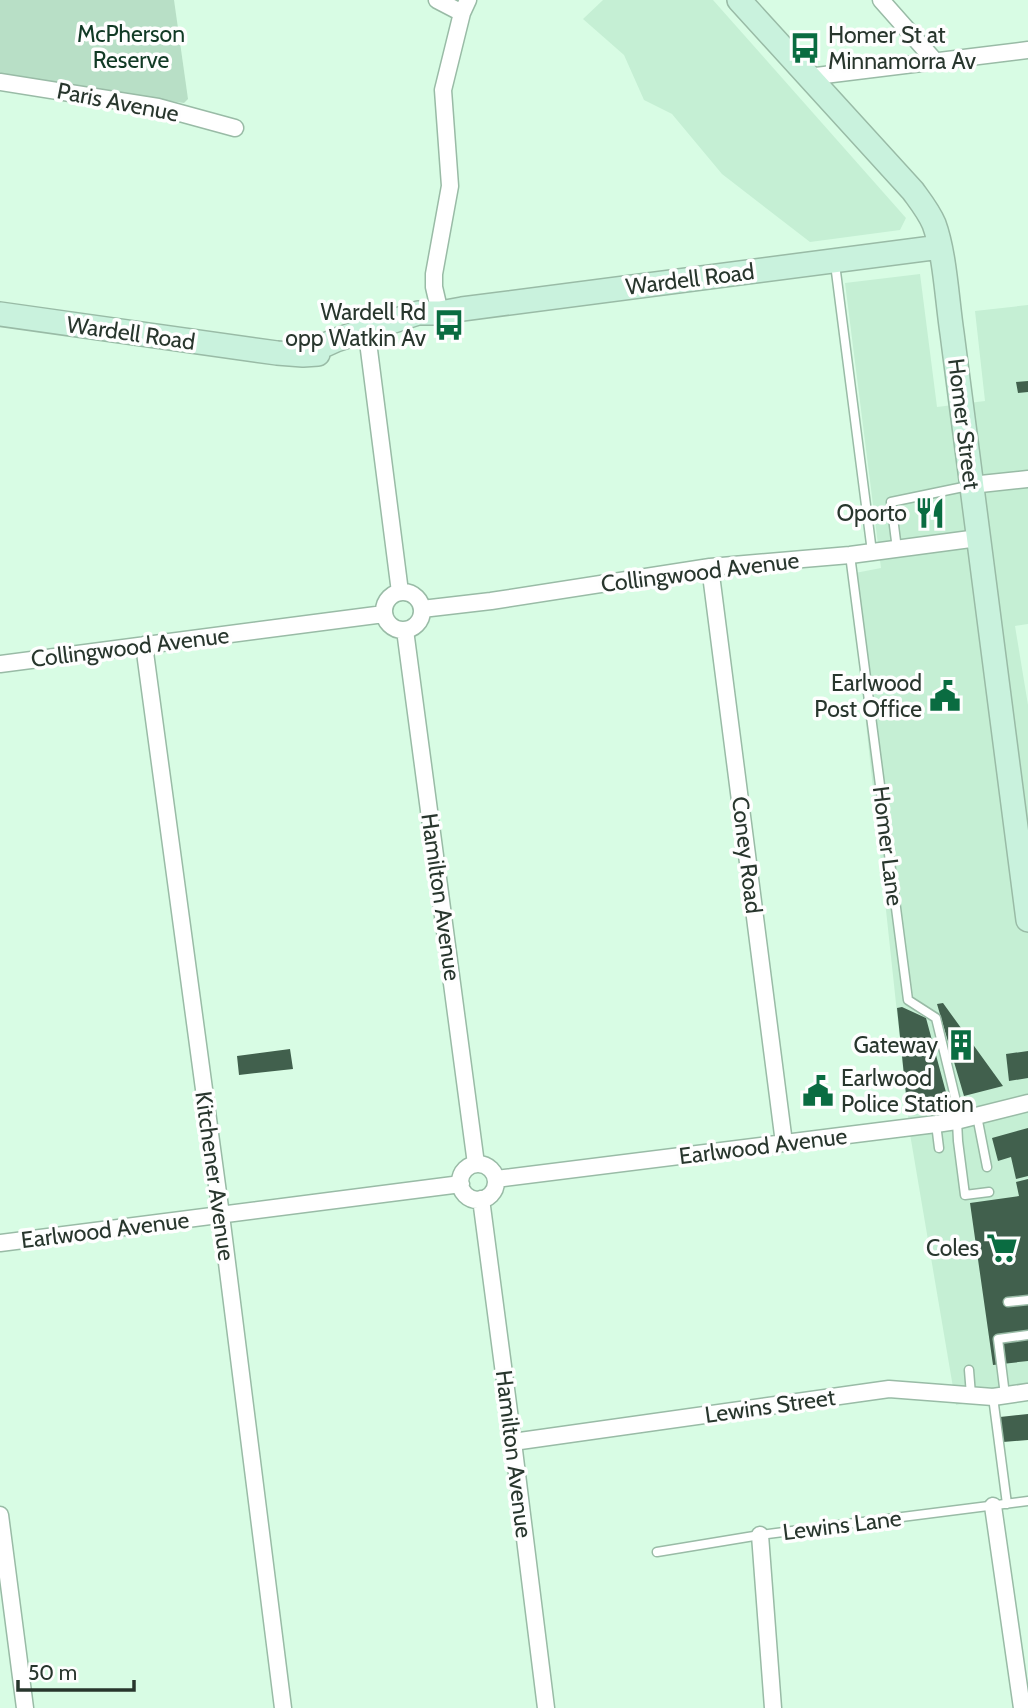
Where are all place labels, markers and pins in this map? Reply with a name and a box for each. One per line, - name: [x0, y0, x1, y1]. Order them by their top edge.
- place label: Homer St at Minnamorra Av: [828, 21, 977, 75]
- bus stop icon: Homer St at Minnamorra Av: [788, 31, 822, 65]
- place label: Wardell Rd opp Watkin Av: [285, 298, 427, 352]
- bus stop icon: Wardell Rd opp Watkin Av: [432, 308, 466, 342]
- restaurant icon: Oporto: [913, 496, 947, 530]
- place label: Oporto: [836, 499, 907, 527]
- place label: Earlwood Post Office: [814, 669, 922, 723]
- public building icon: Earlwood Post Office: [928, 679, 962, 713]
- building icon: Gateway: [944, 1028, 978, 1062]
- place label: Gateway: [854, 1031, 938, 1059]
- place label: Earlwood Police Station: [841, 1064, 974, 1118]
- public building icon: Earlwood Police Station: [801, 1074, 835, 1108]
- supermarket icon: Coles: [985, 1231, 1019, 1265]
- place label: Coles: [926, 1234, 979, 1262]

